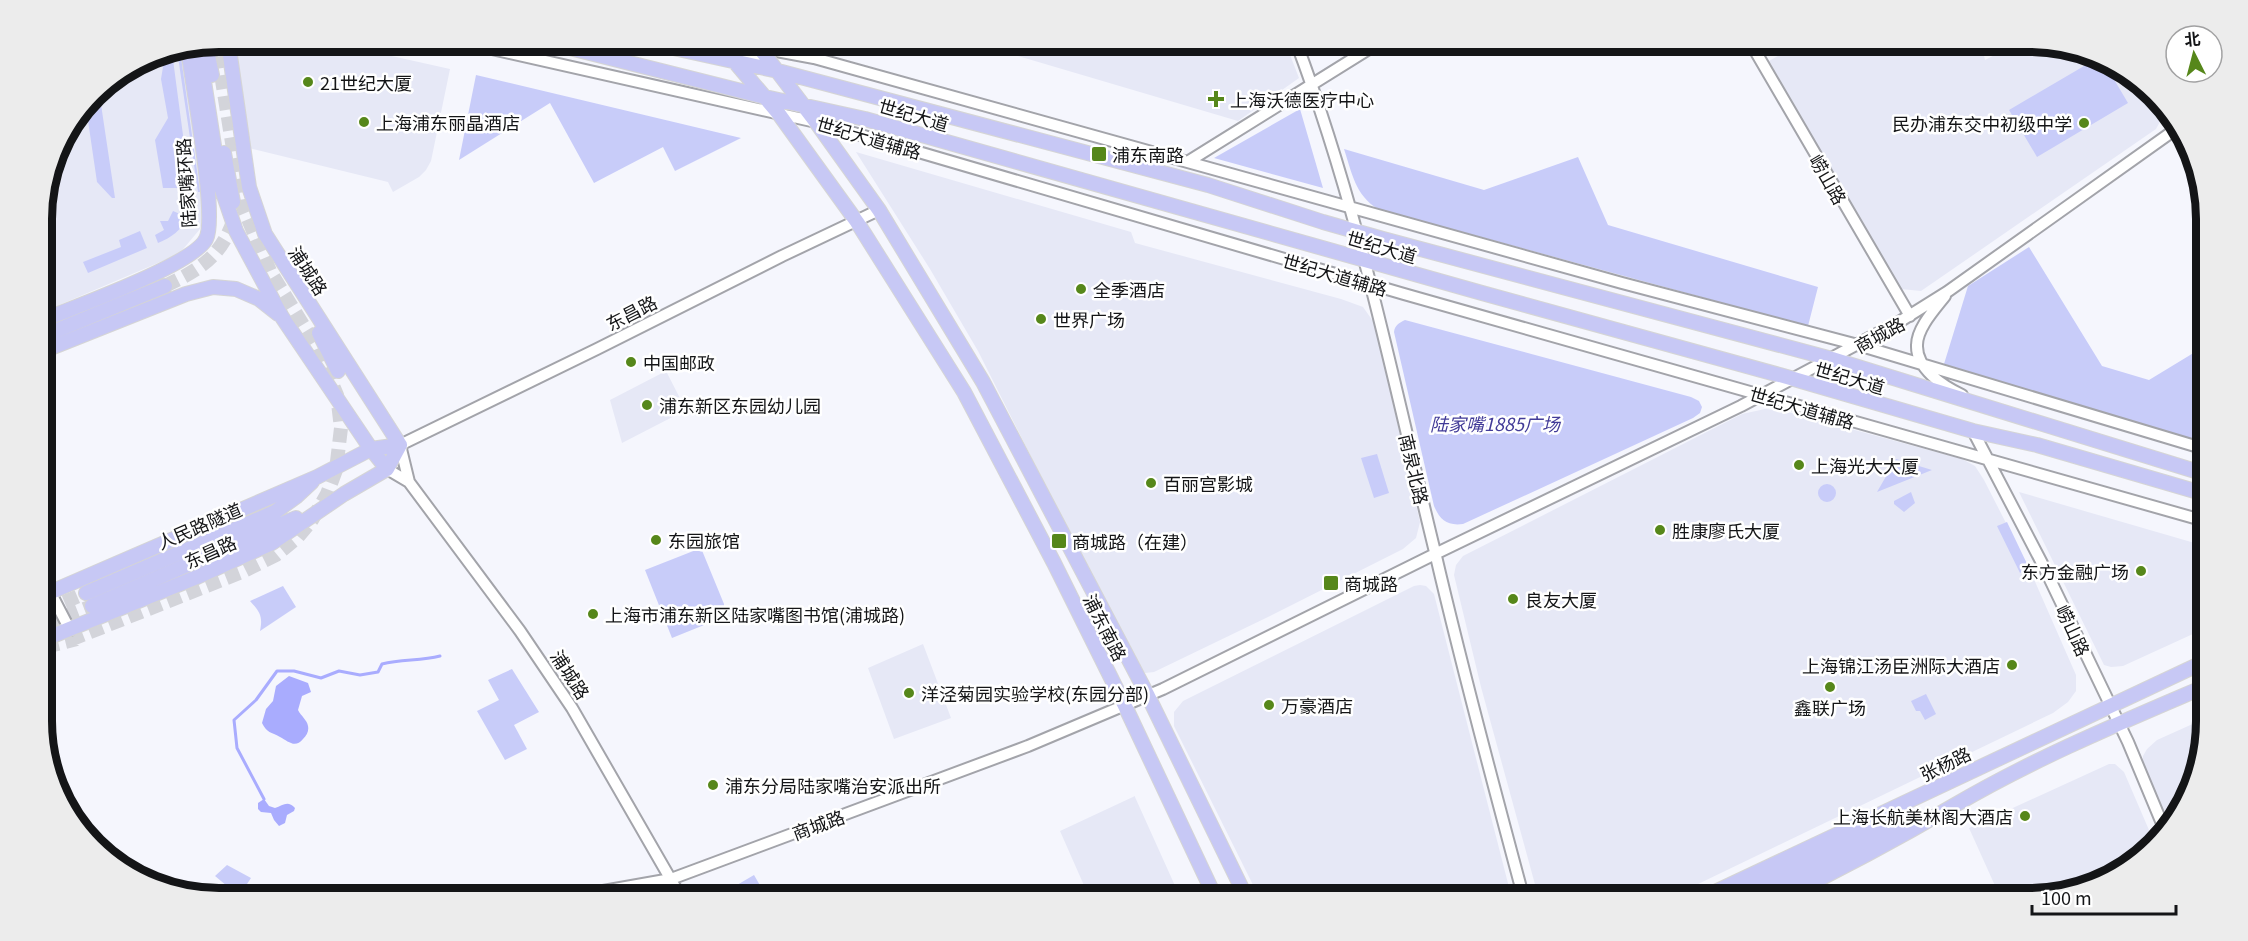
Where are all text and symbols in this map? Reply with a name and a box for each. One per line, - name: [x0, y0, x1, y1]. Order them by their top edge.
- north arrow: [2164, 24, 2224, 84]
- text: 北: [2183, 25, 2202, 51]
- place label: 21世纪大厦: [320, 69, 412, 95]
- marker: 21世纪大厦: [301, 75, 315, 89]
- place label: 上海沃德医疗中心: [1230, 86, 1374, 112]
- marker: 上海沃德医疗中心: [1207, 90, 1225, 108]
- street label: 世纪大道: [876, 92, 952, 136]
- place label: 上海浦东丽晶酒店: [376, 109, 520, 135]
- street label: 世纪大道辅路: [814, 110, 924, 164]
- place label: 民办浦东交中初级中学: [1892, 110, 2072, 136]
- marker: 上海浦东丽晶酒店: [357, 115, 371, 129]
- marker: 民办浦东交中初级中学: [2077, 116, 2091, 130]
- street label: 陆家嘴环路: [169, 137, 201, 229]
- place label: 浦东南路: [1112, 141, 1184, 167]
- marker: 浦东南路: [1090, 145, 1108, 163]
- street label: 崂山路: [1804, 149, 1854, 209]
- street label: 世纪大道: [1344, 224, 1420, 268]
- street label: 浦城路: [283, 240, 335, 300]
- street label: 世纪大道辅路: [1280, 247, 1390, 301]
- place label: 全季酒店: [1093, 276, 1165, 302]
- marker: 全季酒店: [1074, 282, 1088, 296]
- street label: 东昌路: [601, 288, 661, 336]
- place label: 世界广场: [1053, 306, 1125, 332]
- street label: 商城路: [1849, 310, 1909, 358]
- marker: 世界广场: [1034, 312, 1048, 326]
- place label: 中国邮政: [643, 349, 715, 375]
- marker: 中国邮政: [624, 355, 638, 369]
- street label: 世纪大道: [1812, 355, 1888, 399]
- street label: 世纪大道辅路: [1747, 380, 1857, 434]
- place label: 浦东新区东园幼儿园: [659, 392, 821, 418]
- marker: 浦东新区东园幼儿园: [640, 398, 654, 412]
- park label: 陆家嘴1885广场: [1430, 410, 1562, 436]
- street label: 南泉北路: [1394, 431, 1436, 507]
- place label: 上海光大大厦: [1811, 452, 1919, 478]
- marker: 上海光大大厦: [1792, 458, 1806, 472]
- place label: 百丽宫影城: [1163, 470, 1253, 496]
- marker: 百丽宫影城: [1144, 476, 1158, 490]
- street label: 人民路隧道: [152, 495, 246, 555]
- place label: 胜康廖氏大厦: [1672, 517, 1780, 543]
- marker: 胜康廖氏大厦: [1653, 523, 1667, 537]
- place label: 东园旅馆: [668, 527, 740, 553]
- street label: 东昌路: [180, 528, 240, 574]
- place label: 商城路（在建）: [1072, 528, 1198, 554]
- marker: 商城路（在建）: [1050, 532, 1068, 550]
- marker: 东园旅馆: [649, 533, 663, 547]
- place label: 东方金融广场: [2021, 558, 2129, 584]
- marker: 东方金融广场: [2134, 564, 2148, 578]
- place label: 商城路: [1344, 570, 1398, 596]
- marker: 商城路: [1322, 574, 1340, 592]
- place label: 良友大厦: [1525, 586, 1597, 612]
- street label: 浦东南路: [1078, 589, 1134, 665]
- marker: 良友大厦: [1506, 592, 1520, 606]
- street label: 崂山路: [2051, 600, 2097, 660]
- place label: 上海市浦东新区陆家嘴图书馆(浦城路): [605, 601, 905, 627]
- marker: 上海市浦东新区陆家嘴图书馆(浦城路): [586, 607, 600, 621]
- street label: 浦城路: [545, 644, 597, 704]
- place label: 上海锦江汤臣洲际大酒店: [1802, 652, 2000, 678]
- marker: 上海锦江汤臣洲际大酒店: [2005, 658, 2019, 672]
- place label: 洋泾菊园实验学校(东园分部): [921, 680, 1149, 706]
- marker: 鑫联广场: [1823, 680, 1837, 694]
- marker: 洋泾菊园实验学校(东园分部): [902, 686, 916, 700]
- place label: 万豪酒店: [1281, 692, 1353, 718]
- place label: 鑫联广场: [1794, 694, 1866, 720]
- marker: 万豪酒店: [1262, 698, 1276, 712]
- street label: 张杨路: [1915, 739, 1975, 787]
- place label: 浦东分局陆家嘴治安派出所: [725, 772, 941, 798]
- marker: 浦东分局陆家嘴治安派出所: [706, 778, 720, 792]
- street label: 商城路: [788, 803, 848, 845]
- place label: 上海长航美林阁大酒店: [1833, 803, 2013, 829]
- marker: 上海长航美林阁大酒店: [2018, 809, 2032, 823]
- scale bar: [2032, 878, 2176, 916]
- text: 100 m: [2041, 884, 2092, 910]

